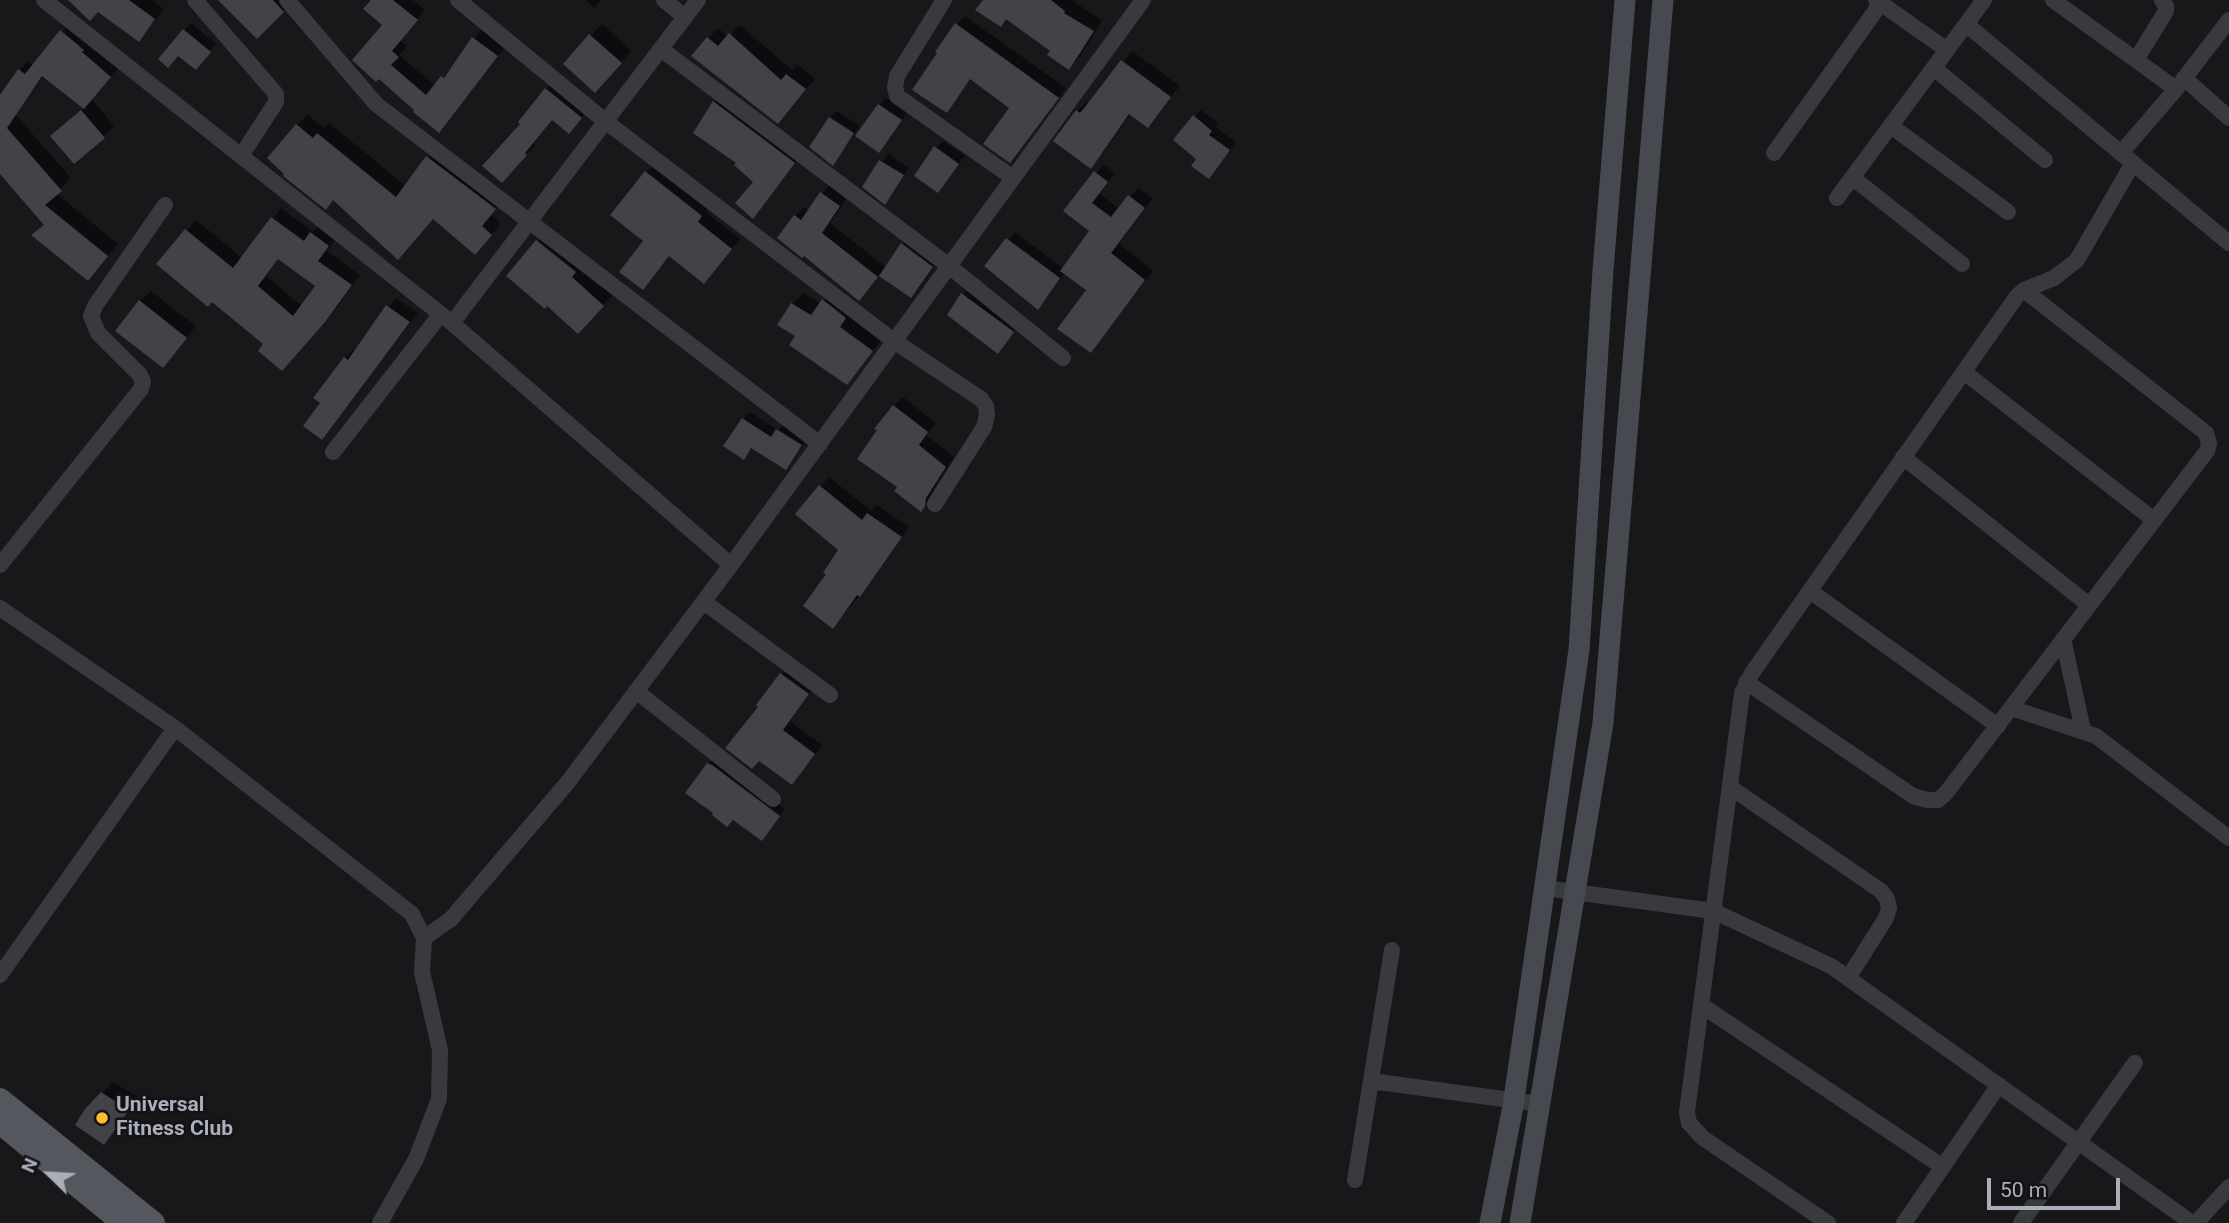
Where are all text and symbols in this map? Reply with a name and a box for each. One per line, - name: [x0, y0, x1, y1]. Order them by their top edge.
- place label: Universal Fitness Club: [116, 1093, 233, 1143]
- marker: Universal Fitness Club: [94, 1110, 110, 1126]
- north arrow: [14, 1139, 84, 1209]
- text: N: [16, 1154, 43, 1176]
- scale bar: [1991, 1164, 2124, 1208]
- text: 50 m: [2000, 1178, 2047, 1202]

